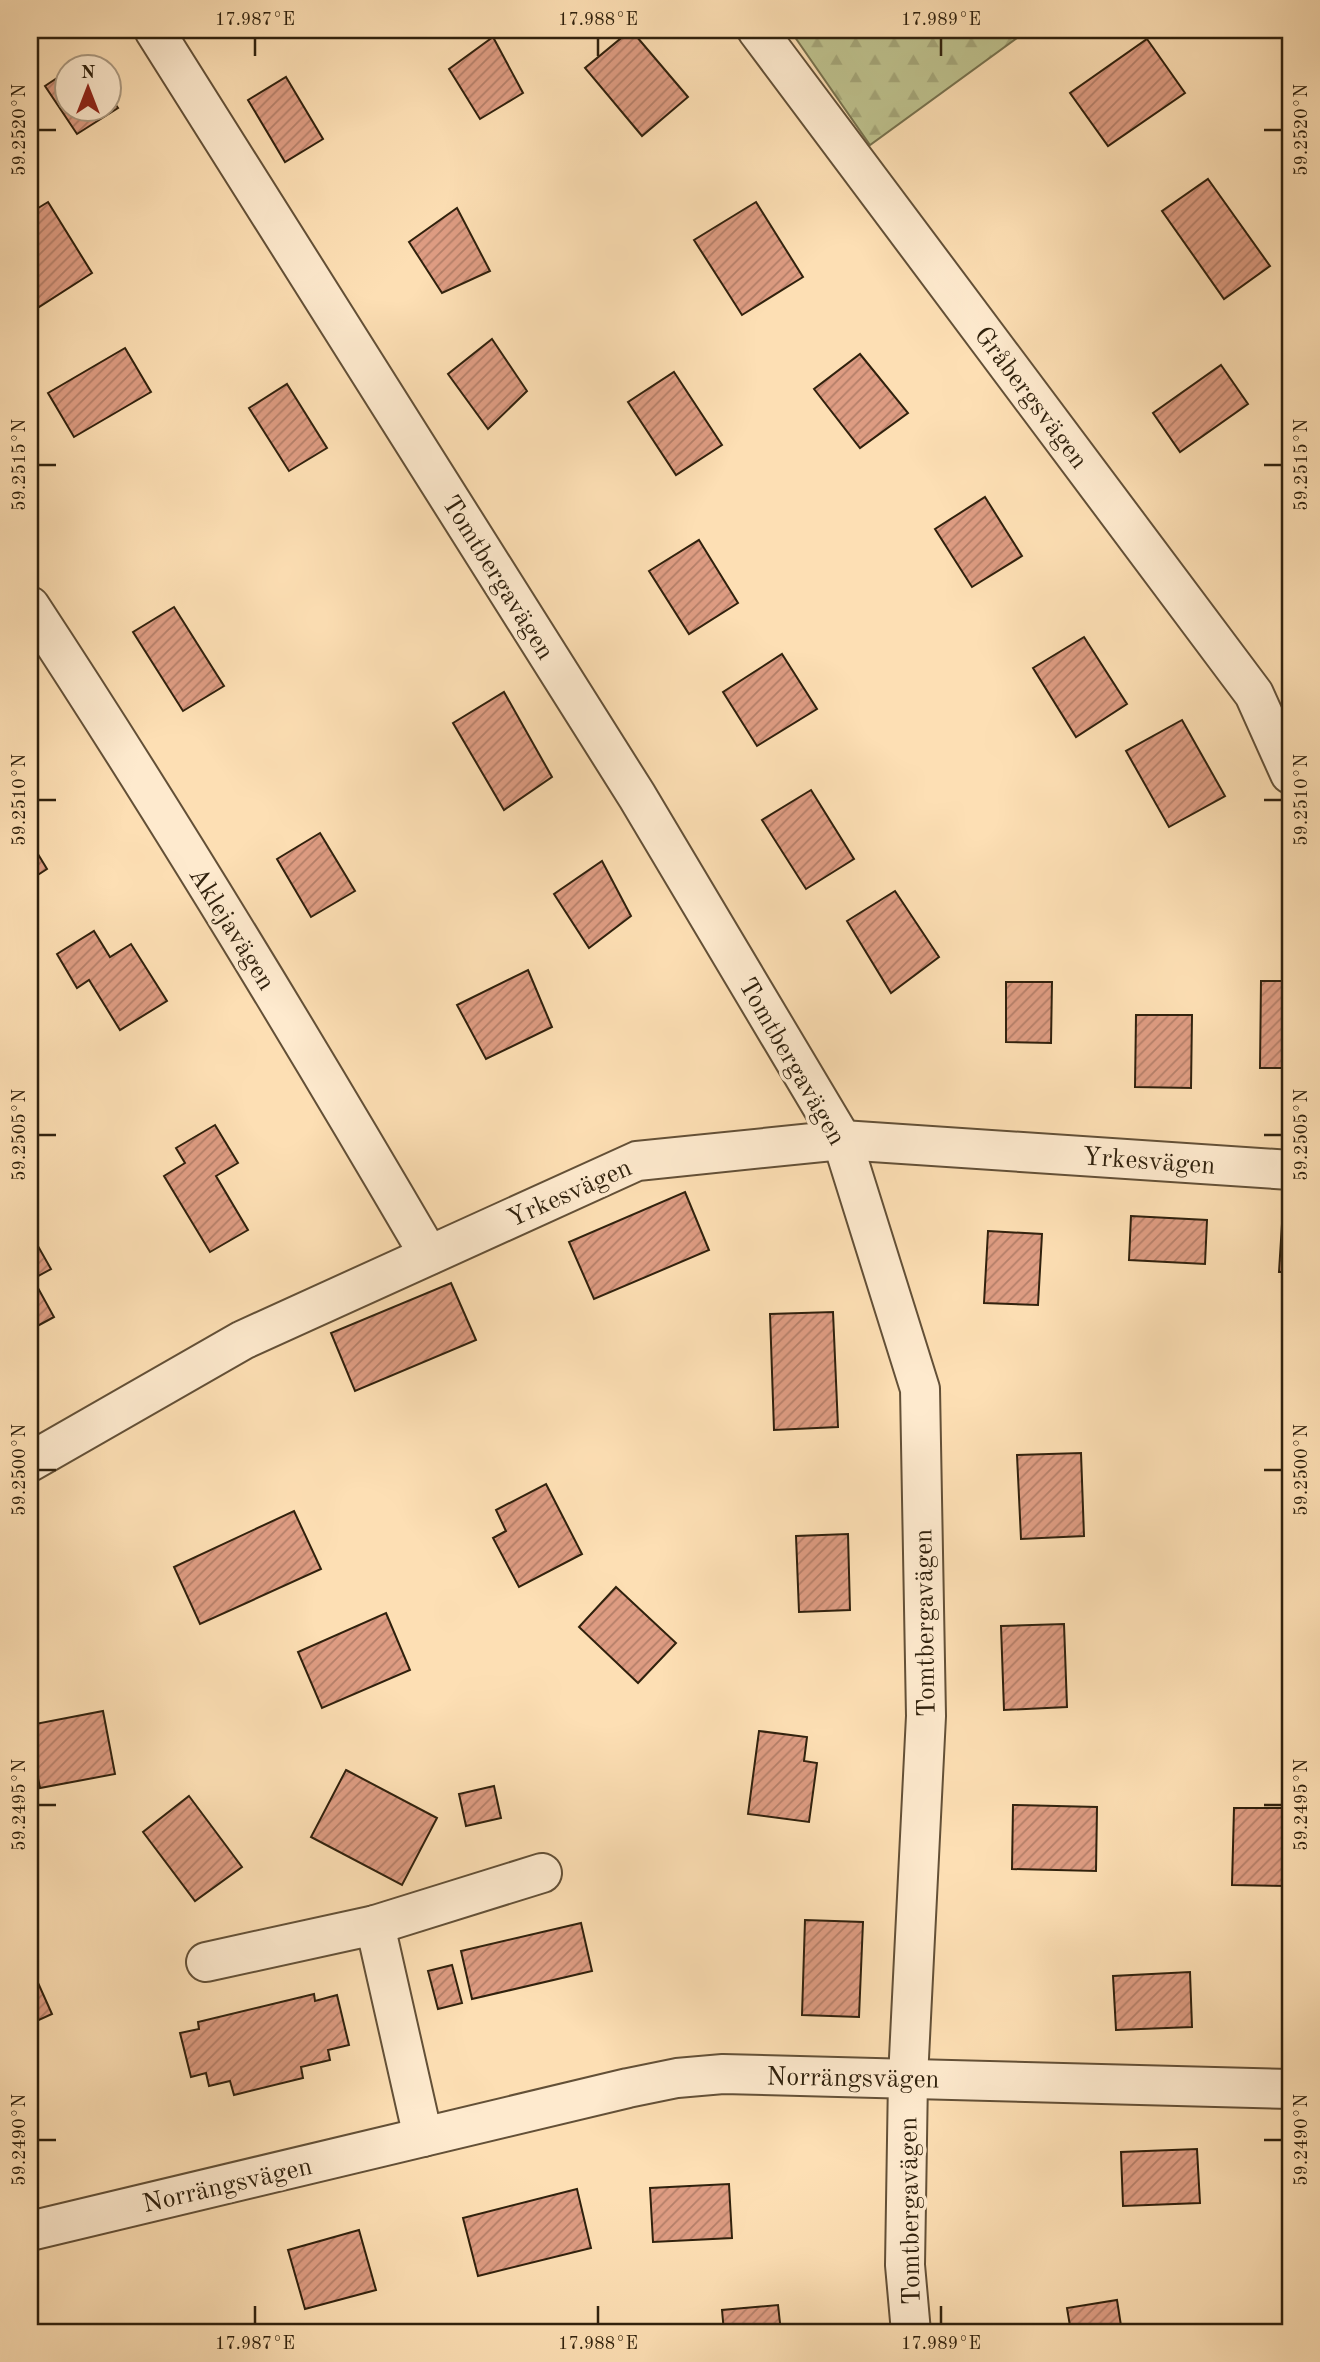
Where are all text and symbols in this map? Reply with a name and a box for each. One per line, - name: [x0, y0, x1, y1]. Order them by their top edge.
- text: 17.987°E: [215, 11, 295, 29]
- text: 17.988°E: [558, 11, 638, 29]
- text: 17.989°E: [901, 11, 981, 29]
- north arrow: [52, 52, 122, 122]
- text: N: [81, 64, 96, 83]
- text: 59.2520°N: [11, 84, 29, 176]
- text: 59.2520°N: [1293, 84, 1311, 176]
- street label: Gråbergsvägen: [969, 322, 1092, 474]
- text: 59.2515°N: [11, 419, 29, 511]
- text: 59.2515°N: [1293, 419, 1311, 511]
- street label: Tomtbergavägen: [436, 491, 558, 665]
- text: 59.2510°N: [11, 754, 29, 846]
- text: 59.2510°N: [1293, 754, 1311, 846]
- street label: Aklejavägen: [183, 863, 279, 995]
- street label: Tomtbergavägen: [733, 974, 850, 1150]
- text: 59.2505°N: [11, 1089, 29, 1181]
- text: 59.2505°N: [1293, 1089, 1311, 1181]
- street label: Yrkesvägen: [1082, 1144, 1216, 1180]
- street label: Yrkesvägen: [504, 1155, 636, 1233]
- text: 59.2500°N: [11, 1424, 29, 1516]
- text: 59.2500°N: [1293, 1424, 1311, 1516]
- street label: Tomtbergavägen: [911, 1529, 941, 1717]
- text: 59.2495°N: [11, 1759, 29, 1851]
- text: 59.2495°N: [1293, 1759, 1311, 1851]
- street label: Norrängsvägen: [766, 2064, 940, 2094]
- text: 59.2490°N: [11, 2094, 29, 2186]
- text: 59.2490°N: [1293, 2094, 1311, 2186]
- street label: Tomtbergavägen: [896, 2117, 926, 2305]
- street label: Norrängsvägen: [140, 2154, 315, 2218]
- text: 17.987°E: [215, 2335, 295, 2353]
- text: 17.988°E: [558, 2335, 638, 2353]
- text: 17.989°E: [901, 2335, 981, 2353]

